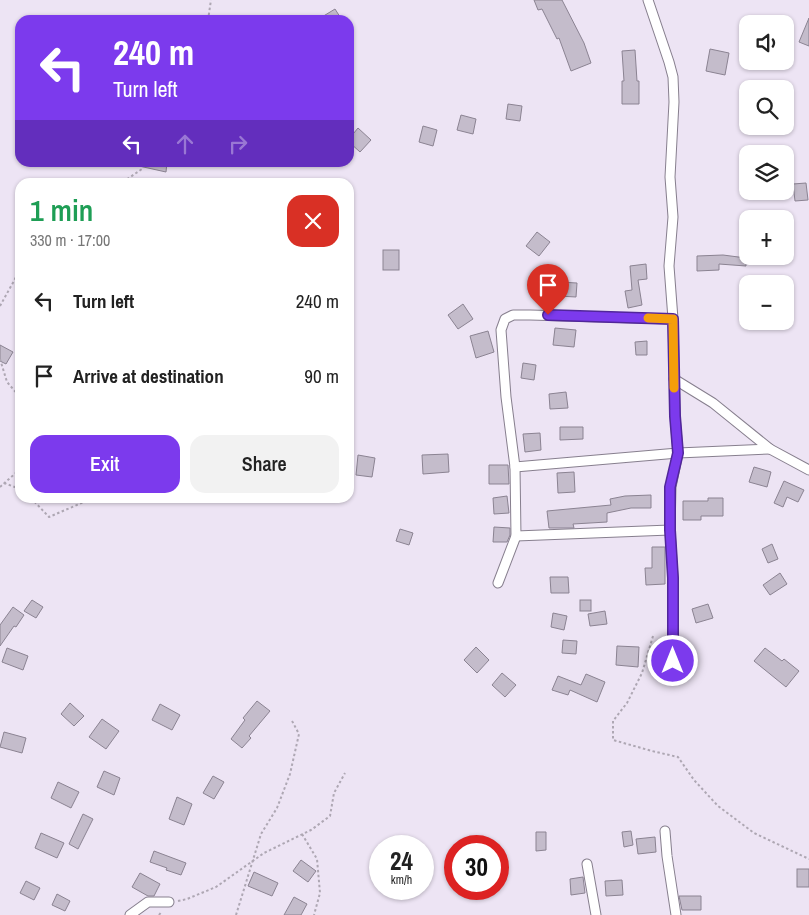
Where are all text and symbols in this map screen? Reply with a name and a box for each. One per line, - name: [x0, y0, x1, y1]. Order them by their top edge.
- map controls: [739, 15, 794, 330]
- button: sound: [739, 15, 794, 70]
- text: 240 m: [113, 29, 194, 76]
- icon: left: [30, 35, 95, 100]
- text: Turn left: [113, 74, 178, 104]
- button: search: [739, 80, 794, 135]
- icon: left: [118, 130, 146, 158]
- icon: ahead: [171, 130, 199, 158]
- icon: right: [224, 130, 252, 158]
- button: layers: [739, 145, 794, 200]
- text: 1 min: [30, 190, 93, 230]
- button: close: [287, 195, 339, 247]
- button: +: [739, 210, 794, 265]
- text: 330 m · 17:00: [30, 229, 110, 251]
- pin: [527, 264, 569, 315]
- icon: arrive: [534, 271, 562, 299]
- button: −: [739, 275, 794, 330]
- icon: left: [30, 287, 58, 315]
- text: Turn left: [73, 288, 134, 314]
- text: 240 m: [296, 288, 339, 314]
- icon: arrive: [30, 362, 58, 390]
- text: Arrive at destination: [73, 363, 224, 389]
- text: 90 m: [304, 363, 339, 389]
- button: Exit: [30, 435, 180, 493]
- button: Share: [190, 435, 339, 493]
- position arrow: [646, 634, 698, 686]
- speed limit sign: 30: [444, 835, 509, 900]
- text: 24: [390, 844, 413, 878]
- text: km/h: [391, 872, 412, 888]

